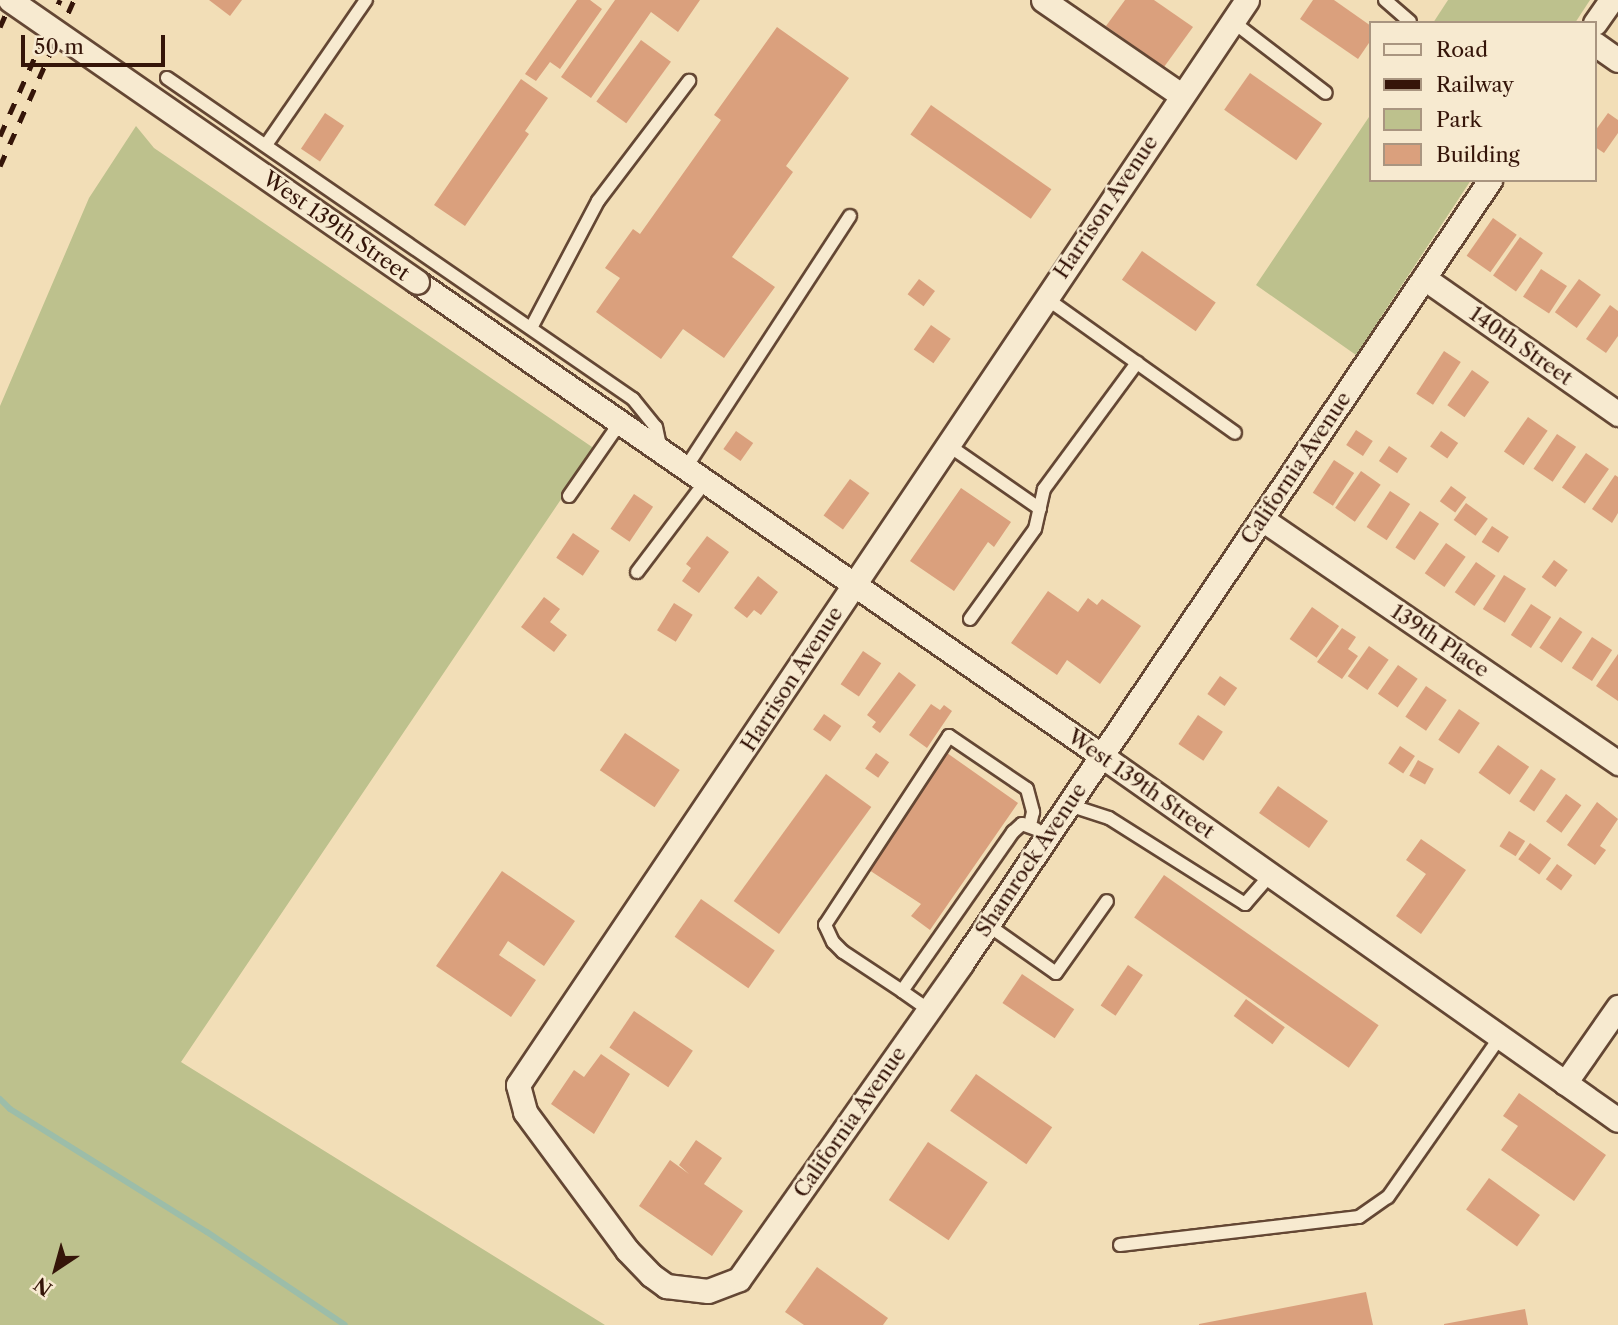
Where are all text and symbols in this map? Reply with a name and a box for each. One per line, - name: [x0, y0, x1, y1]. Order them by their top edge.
- scale bar: [24, 21, 168, 65]
- legend: [1370, 21, 1597, 182]
- text: 50 m: [34, 34, 84, 59]
- text: Road: [1436, 37, 1488, 62]
- text: Railway: [1436, 72, 1514, 97]
- text: Park: [1436, 107, 1482, 132]
- street label: Harrison Avenue: [1048, 130, 1164, 284]
- text: Building: [1436, 142, 1520, 167]
- street label: West 139th Street: [258, 166, 414, 286]
- street label: 140th Street: [1465, 301, 1577, 391]
- street label: California Avenue: [1235, 386, 1357, 550]
- street label: 139th Place: [1386, 599, 1494, 683]
- street label: Harrison Avenue: [736, 602, 848, 756]
- street label: West 139th Street: [1063, 724, 1219, 844]
- street label: Shamrock Avenue: [970, 778, 1092, 942]
- street label: California Avenue: [788, 1041, 912, 1203]
- north arrow: [21, 1234, 91, 1304]
- text: N: [30, 1272, 57, 1301]

